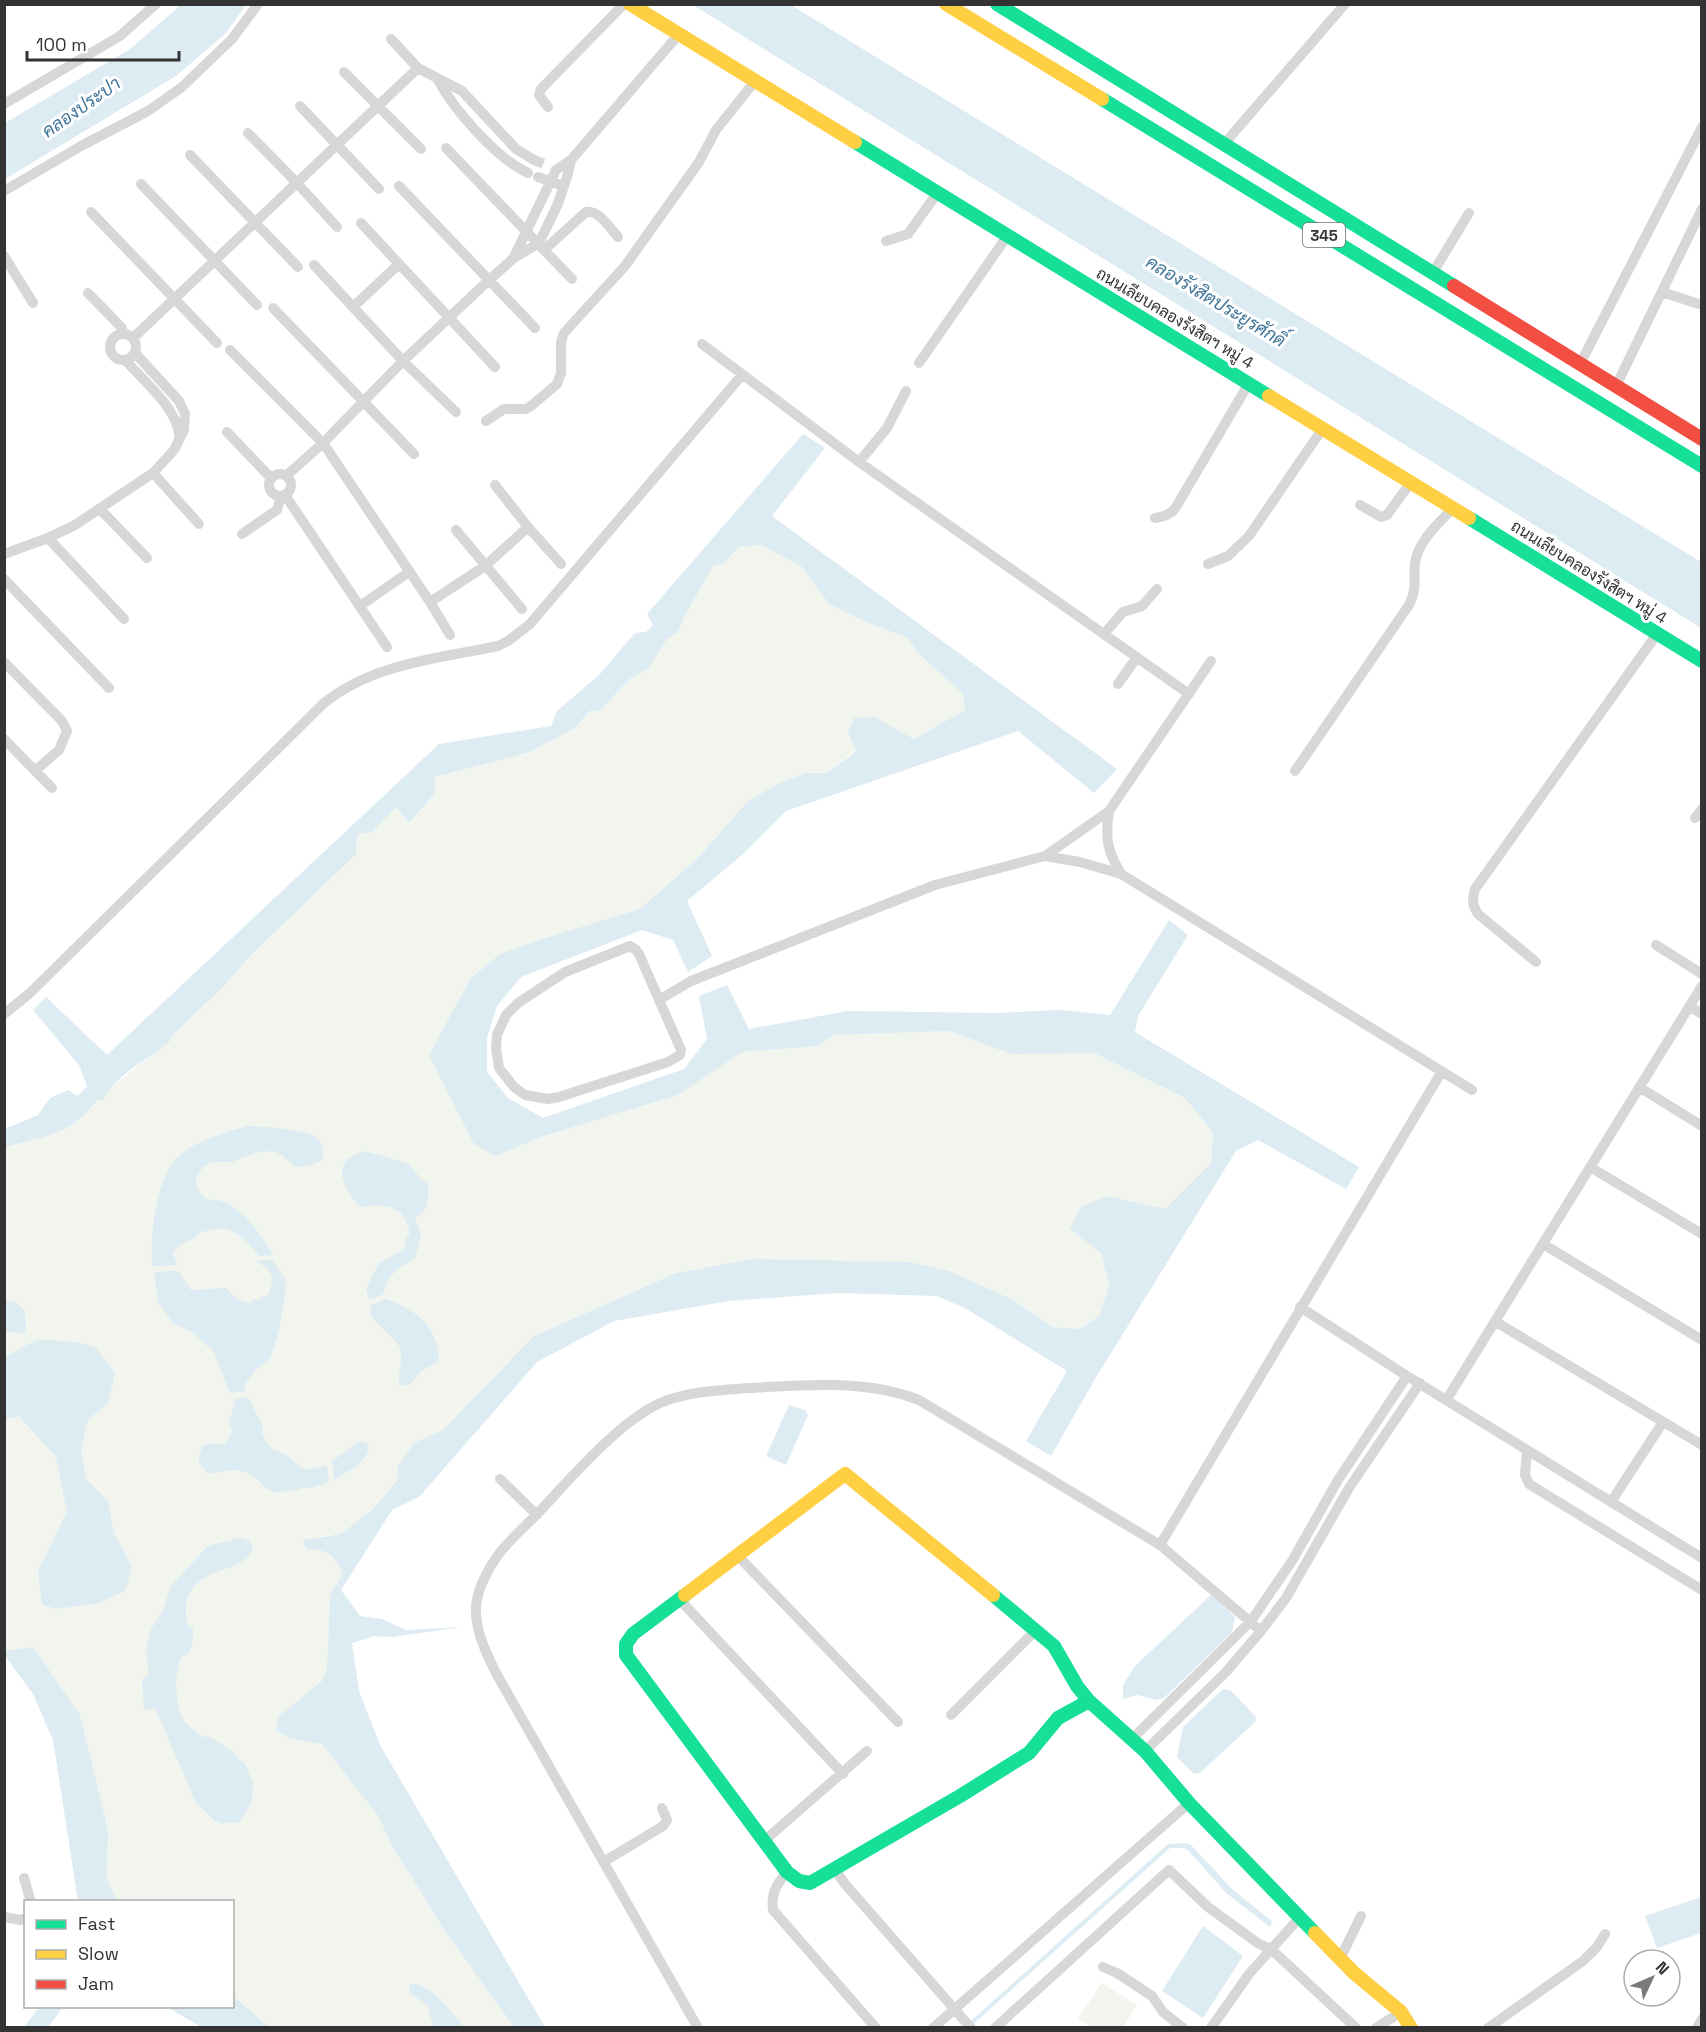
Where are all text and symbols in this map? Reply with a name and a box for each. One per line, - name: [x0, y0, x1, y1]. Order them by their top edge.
- scale bar: [27, 24, 178, 62]
- text: 100 m: [36, 33, 87, 56]
- water label: คลองประปา: [37, 71, 125, 142]
- road number: 345: [1303, 223, 1345, 247]
- water label: คลองรังสิตประยูรศักดิ์: [1141, 247, 1295, 355]
- street label: ถนนเลียบคลองรังสิตฯ หมู่ 4: [1092, 262, 1258, 374]
- street label: ถนนเลียบคลองรังสิตฯ หมู่ 4: [1507, 515, 1671, 629]
- legend: [24, 1900, 234, 2008]
- text: Fast: [78, 1912, 115, 1935]
- text: Slow: [78, 1942, 119, 1965]
- north arrow: [1622, 1948, 1682, 2008]
- text: N: [1651, 1957, 1674, 1979]
- text: Jam: [78, 1972, 114, 1995]

